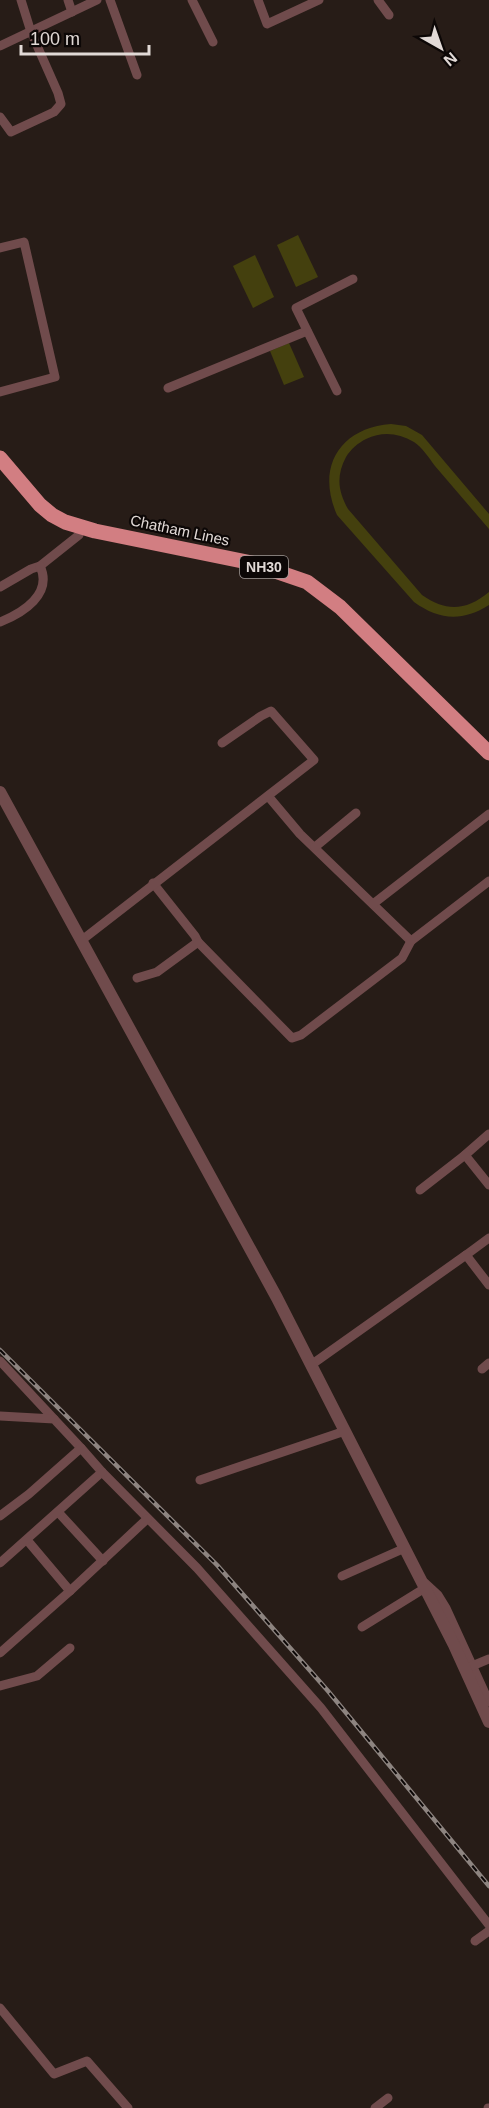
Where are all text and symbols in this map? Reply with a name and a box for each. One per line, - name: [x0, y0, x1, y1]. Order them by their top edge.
- scale bar: [21, 18, 148, 56]
- north arrow: [411, 18, 471, 78]
- text: 100 m: [30, 29, 80, 49]
- text: N: [440, 49, 460, 69]
- street label: Chatham Lines: [129, 511, 231, 549]
- road number: NH30: [240, 556, 288, 578]

